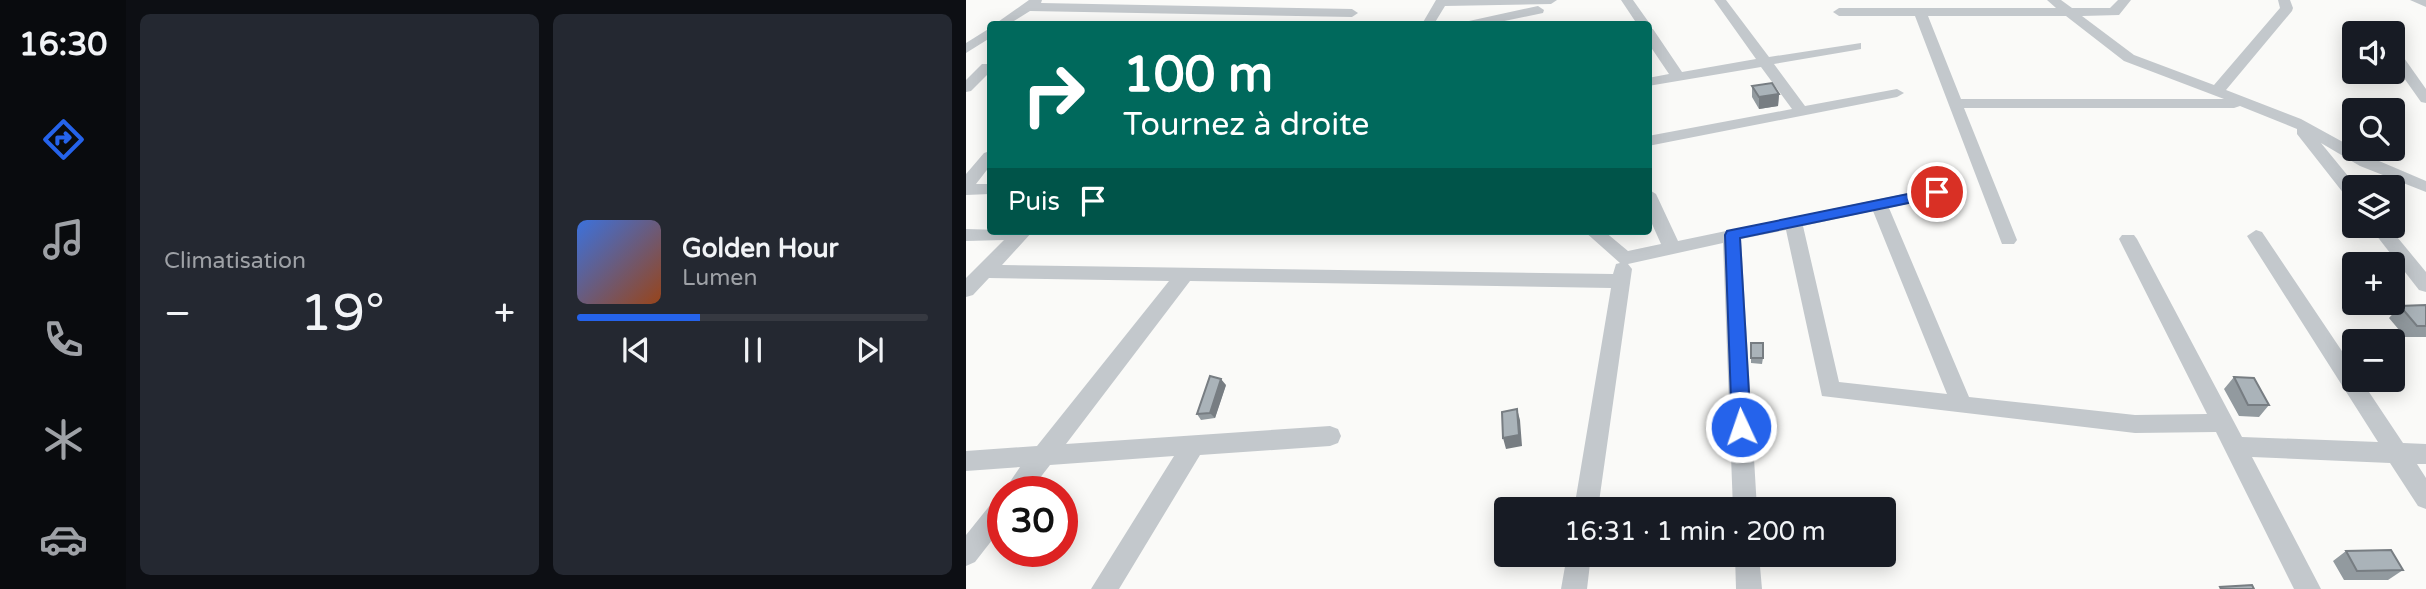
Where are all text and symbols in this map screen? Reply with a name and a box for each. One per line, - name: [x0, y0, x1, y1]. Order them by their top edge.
- map controls: [2342, 21, 2405, 392]
- button: sound: [2342, 21, 2405, 84]
- text: 16:30: [19, 26, 107, 64]
- text: 100 m: [1123, 46, 1273, 105]
- icon: right: [1008, 49, 1099, 140]
- button: search: [2342, 98, 2405, 161]
- text: Tournez à droite: [1123, 106, 1369, 144]
- icon: directions: [39, 115, 88, 164]
- pin: [1907, 162, 1967, 222]
- icon: arrive: [1918, 173, 1956, 211]
- button: layers: [2342, 175, 2405, 238]
- icon: arrive: [1074, 182, 1112, 220]
- text: Puis: [1008, 186, 1060, 217]
- icon: music: [39, 215, 88, 264]
- text: Golden Hour: [682, 233, 839, 264]
- text: Climatisation: [164, 247, 306, 275]
- button: +: [2342, 252, 2405, 315]
- text: Lumen: [682, 264, 757, 292]
- text: 19°: [300, 282, 385, 345]
- text: −: [164, 291, 191, 337]
- text: +: [494, 291, 515, 337]
- icon: phone: [39, 315, 88, 364]
- button: −: [2342, 329, 2405, 392]
- icon: previous: [617, 331, 655, 369]
- icon: pause: [734, 331, 772, 369]
- icon: next: [851, 331, 889, 369]
- position arrow: [1704, 390, 1778, 464]
- icon: climate: [39, 415, 88, 464]
- speed limit sign: 30: [987, 476, 1078, 567]
- icon: car: [39, 515, 88, 564]
- text: 16:31 · 1 min · 200 m: [1564, 516, 1826, 547]

